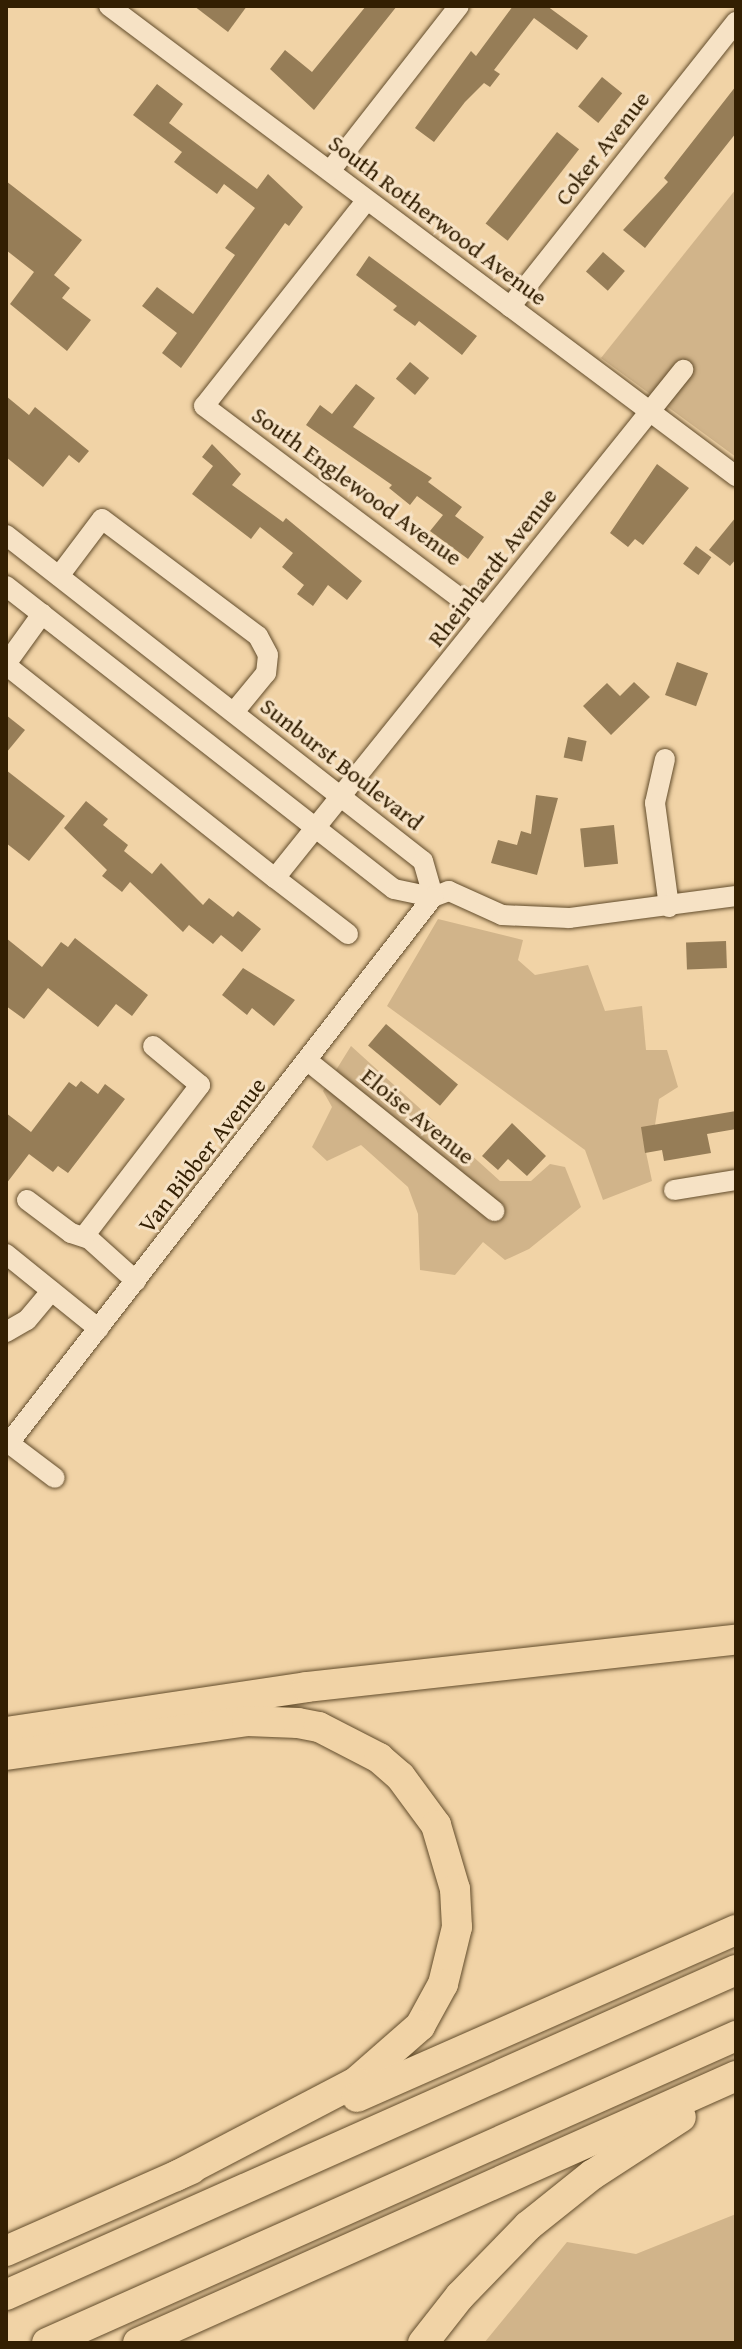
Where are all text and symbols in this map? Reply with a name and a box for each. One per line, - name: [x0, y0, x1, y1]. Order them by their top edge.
- street label: Coker Avenue: [548, 85, 656, 211]
- street label: South Rotherwood Avenue: [323, 128, 553, 312]
- street label: South Englewood Avenue: [246, 400, 468, 572]
- street label: Rheinhardt Avenue: [421, 482, 563, 652]
- street label: Sunburst Boulevard: [255, 691, 429, 837]
- street label: Eloise Avenue: [355, 1061, 481, 1171]
- street label: Van Bibber Avenue: [132, 1071, 272, 1239]

